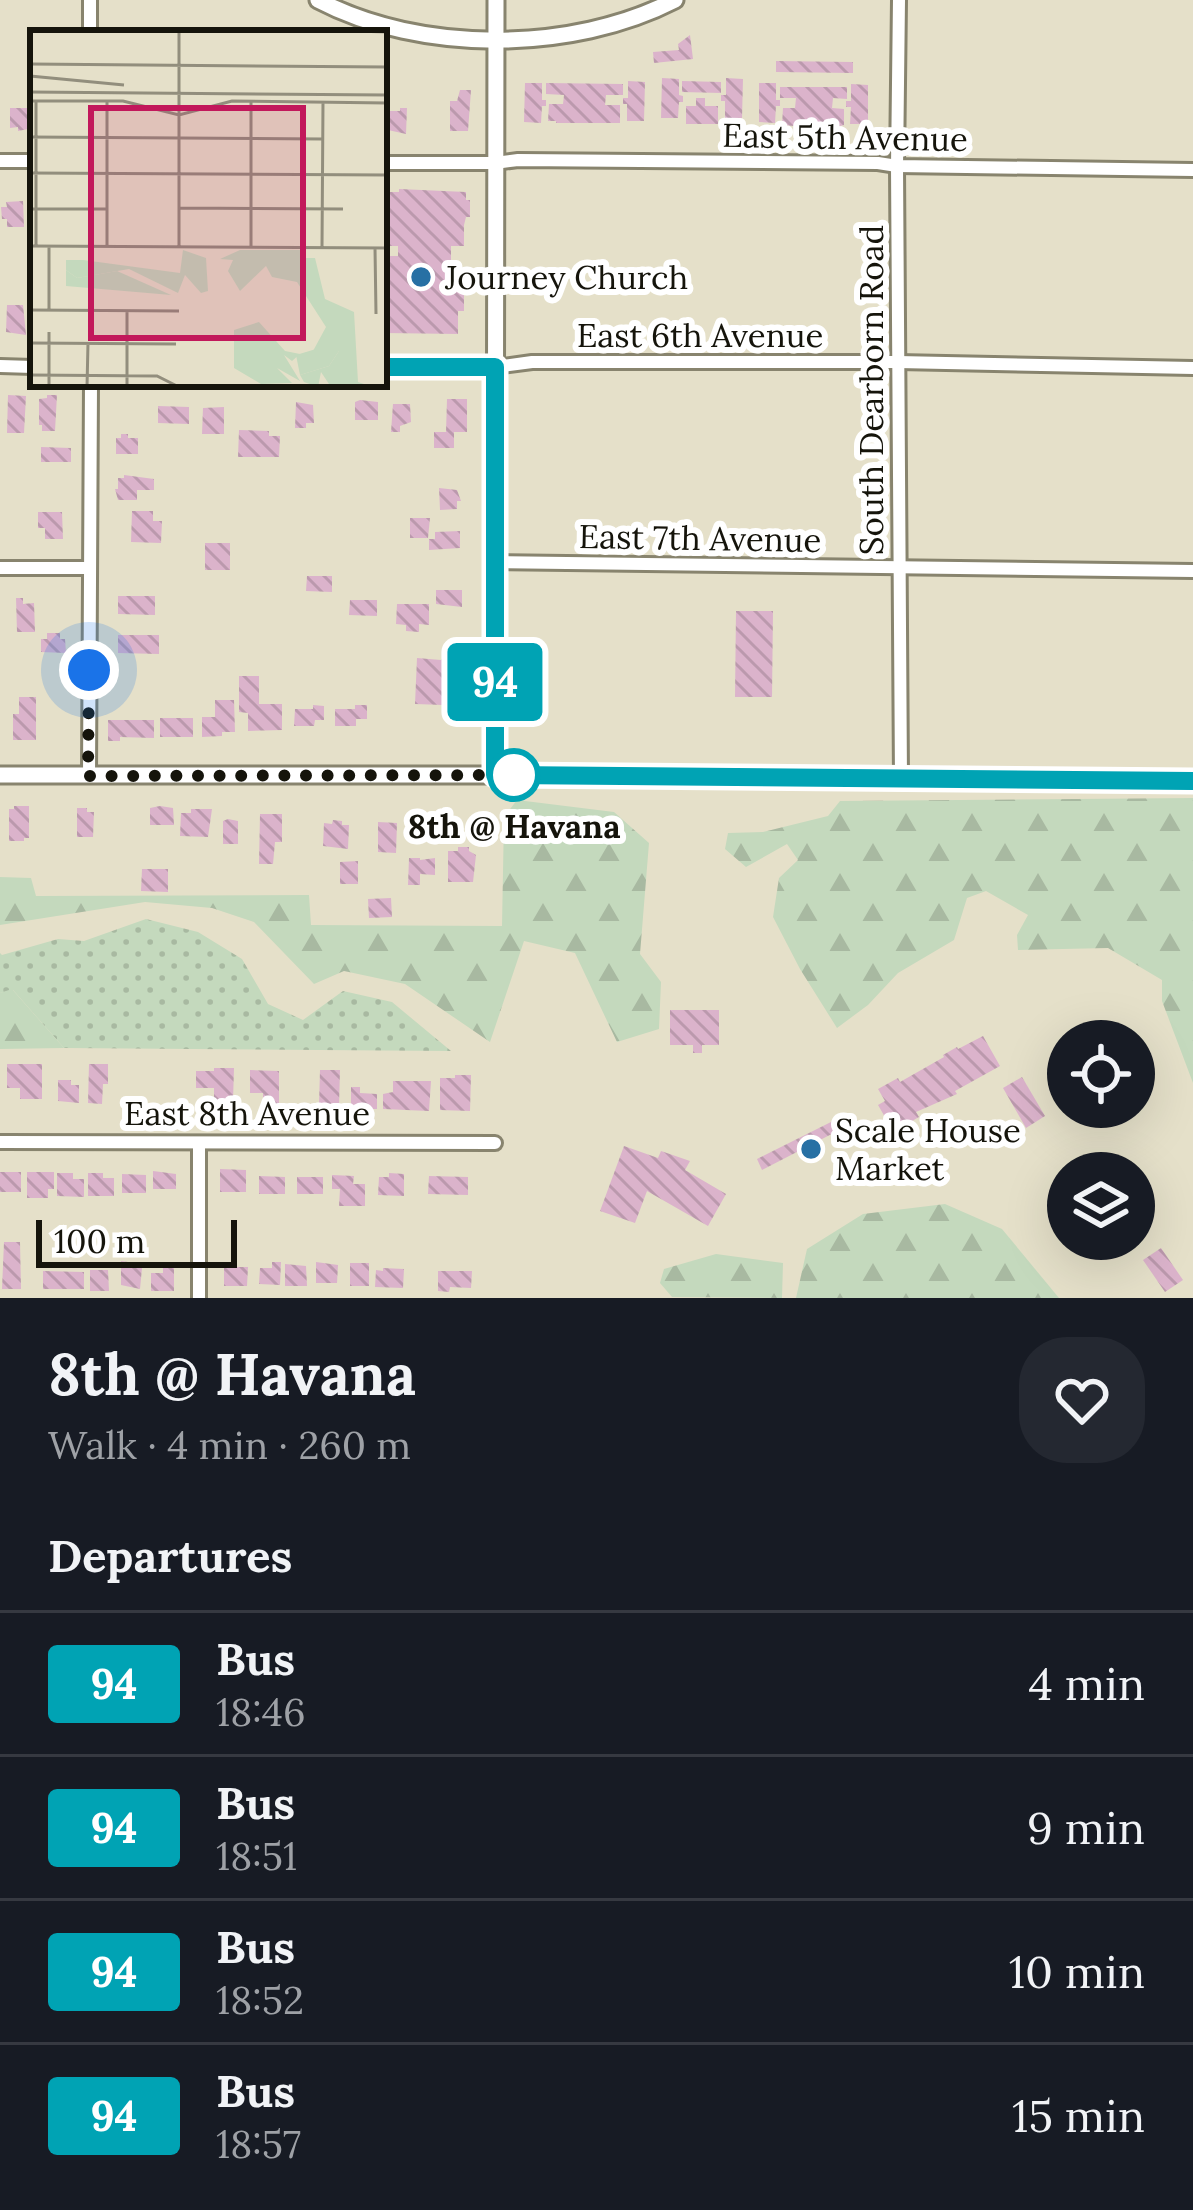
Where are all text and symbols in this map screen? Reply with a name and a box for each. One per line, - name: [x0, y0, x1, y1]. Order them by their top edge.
- inset map: [30, 30, 387, 387]
- street label: East 5th Avenue: [722, 114, 968, 160]
- street label: South Dearborn Road: [850, 225, 892, 555]
- place label: Journey Church: [444, 256, 688, 298]
- marker: Journey Church: [408, 264, 434, 290]
- street label: East 6th Avenue: [577, 314, 823, 356]
- street label: East 7th Avenue: [578, 515, 822, 561]
- your location: [59, 640, 119, 700]
- line badge: 94: [441, 643, 549, 721]
- text: 94: [471, 655, 519, 709]
- marker: 8th @ Havana: [489, 750, 539, 800]
- place label: 8th @ Havana: [408, 805, 620, 847]
- map controls: [1047, 1020, 1155, 1260]
- button: locate: [1047, 1020, 1155, 1128]
- street label: East 8th Avenue: [124, 1092, 370, 1134]
- place label: Scale House Market: [835, 1109, 1021, 1189]
- marker: Scale House Market: [798, 1136, 824, 1162]
- button: layers: [1047, 1152, 1155, 1260]
- scale bar: [36, 1214, 237, 1267]
- text: 100 m: [54, 1220, 145, 1262]
- button: heart: [1019, 1337, 1145, 1463]
- text: 8th @ Havana: [48, 1338, 416, 1411]
- text: Walk · 4 min · 260 m: [48, 1420, 411, 1470]
- text: Departures: [48, 1527, 292, 1584]
- text: Bus: [216, 1630, 295, 1687]
- text: 4 min: [1029, 1655, 1145, 1712]
- text: 94: [90, 1657, 138, 1711]
- text: 18:46: [216, 1687, 306, 1737]
- text: Bus: [216, 1774, 295, 1831]
- text: 9 min: [1027, 1799, 1145, 1856]
- text: 94: [90, 1801, 138, 1855]
- text: 18:51: [216, 1831, 297, 1881]
- text: Bus: [216, 1918, 295, 1975]
- text: 10 min: [1009, 1943, 1145, 2000]
- text: 94: [90, 1945, 138, 1999]
- text: 18:52: [216, 1975, 304, 2025]
- text: Bus: [216, 2062, 295, 2119]
- text: 15 min: [1012, 2087, 1145, 2144]
- text: 94: [90, 2089, 138, 2143]
- text: 18:57: [216, 2119, 301, 2169]

